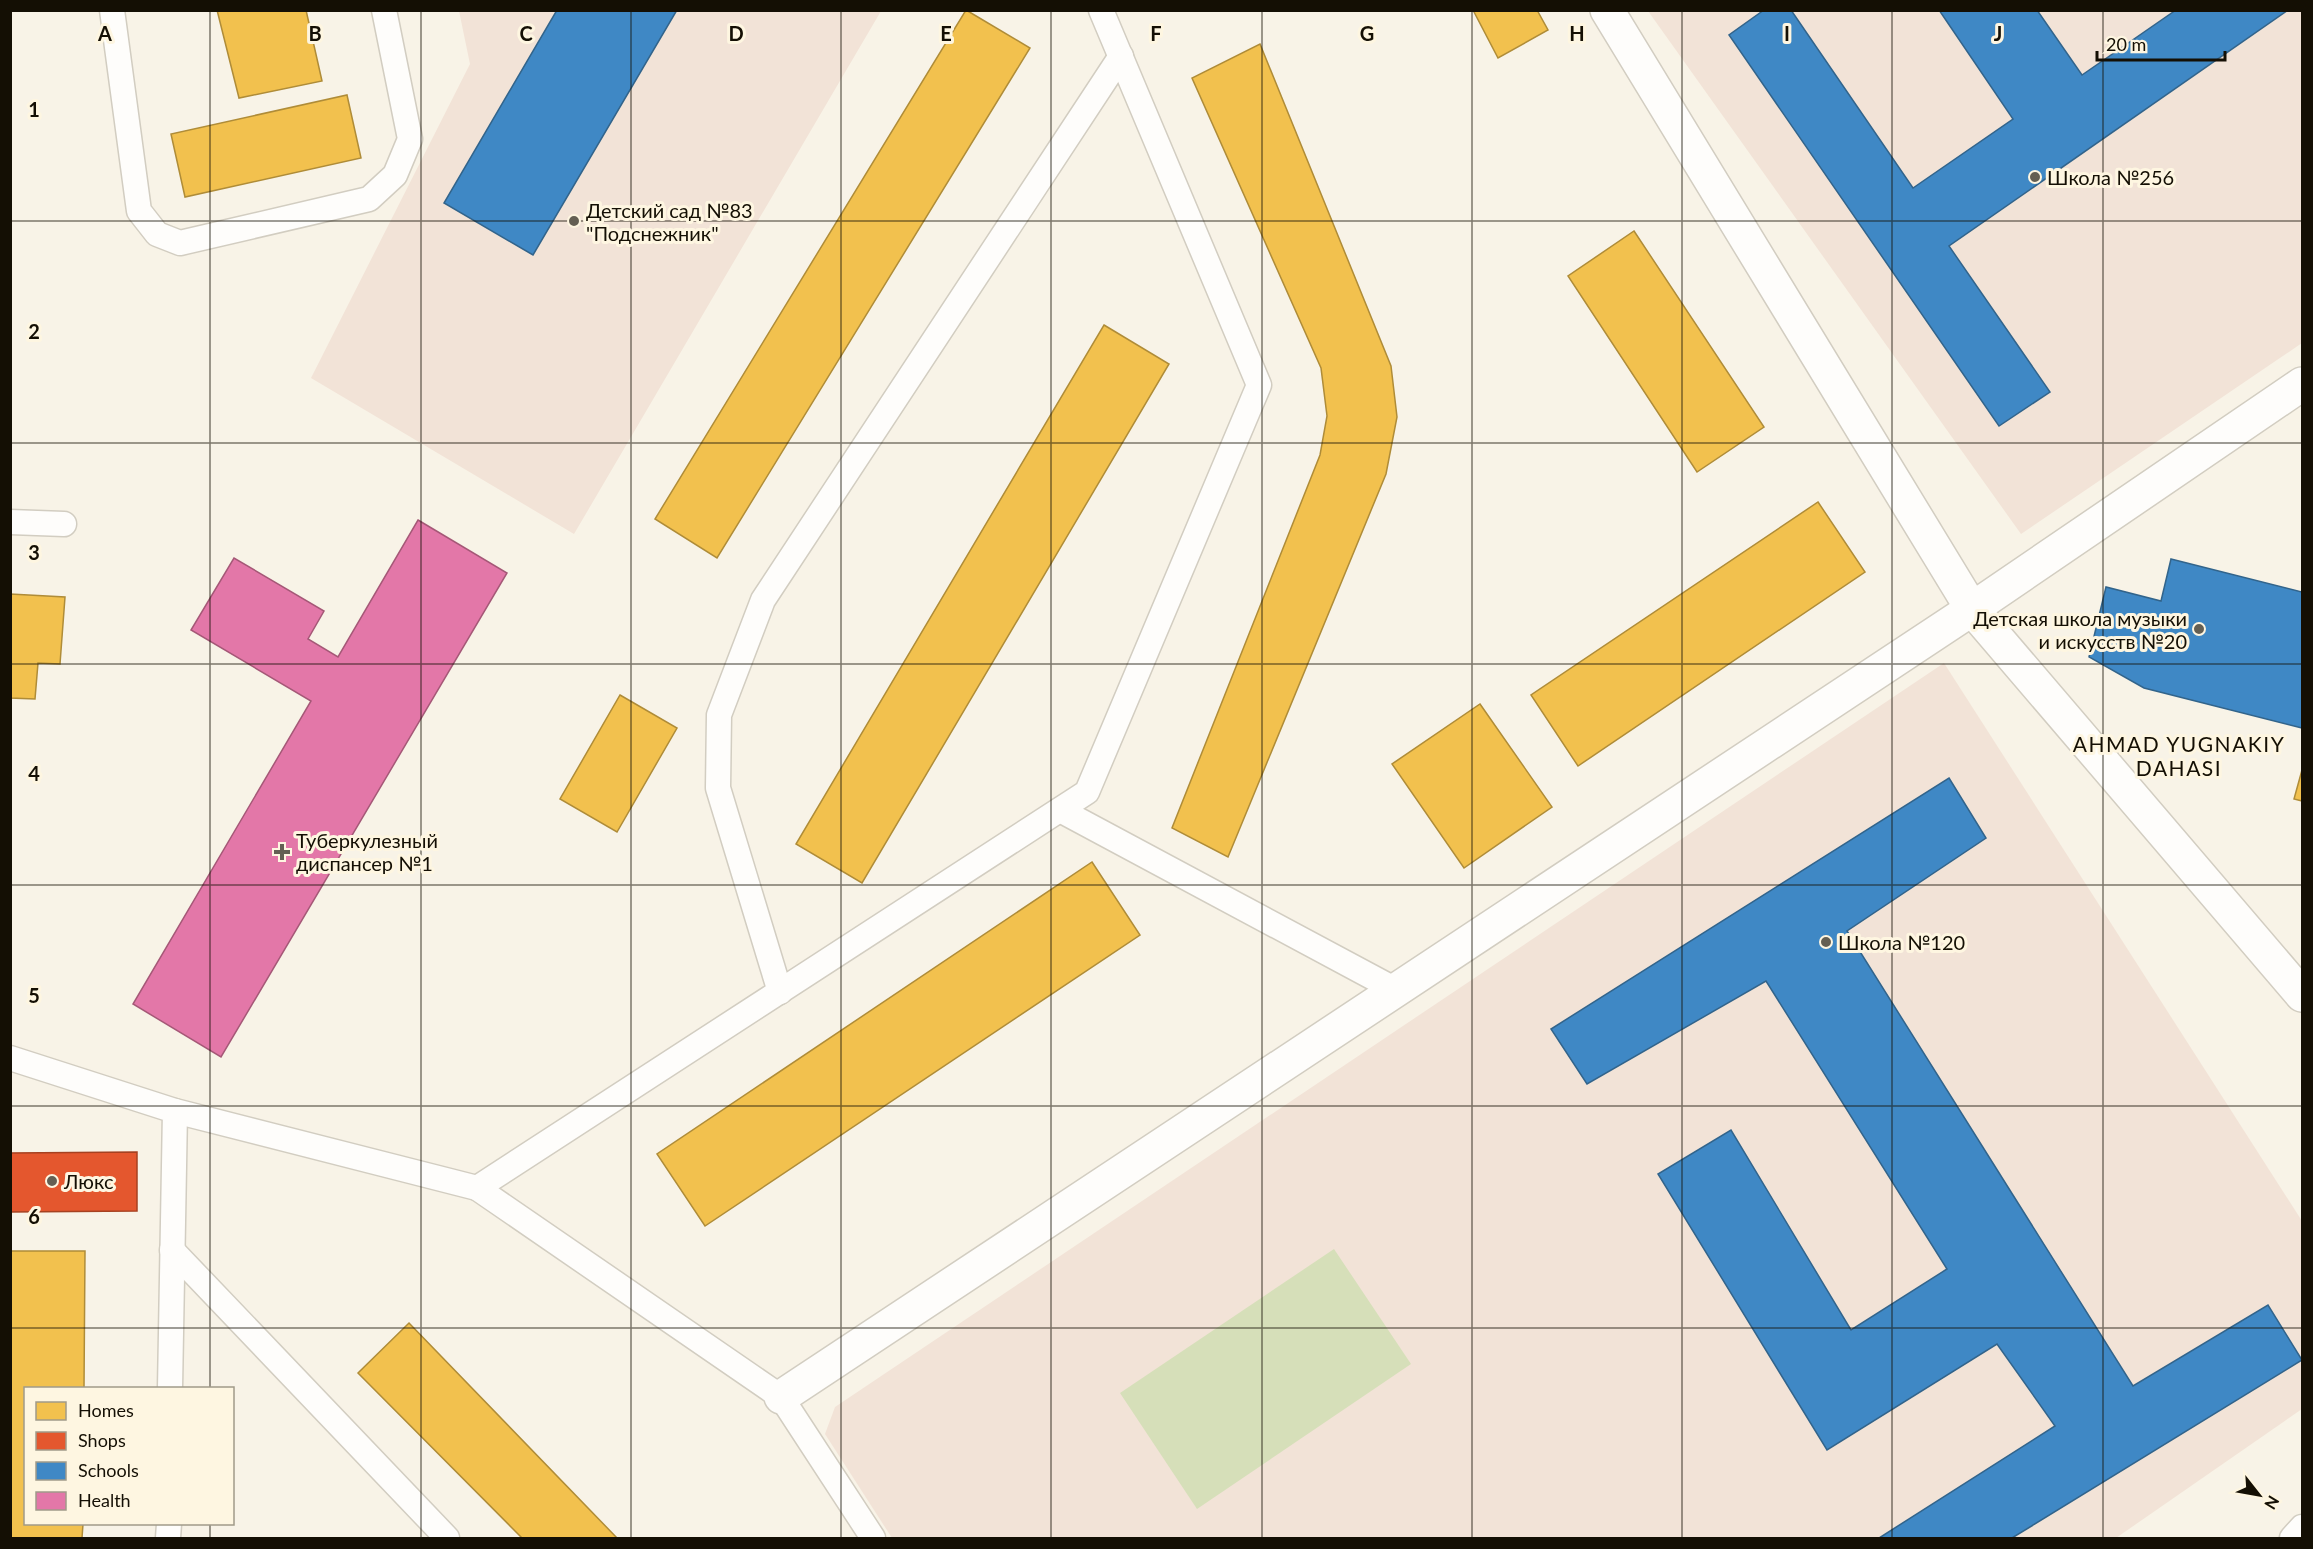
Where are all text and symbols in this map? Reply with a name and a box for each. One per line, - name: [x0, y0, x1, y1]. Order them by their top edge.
- text: A: [97, 21, 112, 45]
- text: B: [308, 21, 322, 45]
- text: C: [519, 21, 533, 45]
- text: D: [728, 21, 744, 45]
- text: E: [940, 21, 952, 45]
- text: F: [1150, 21, 1162, 45]
- text: G: [1360, 21, 1374, 45]
- text: H: [1569, 21, 1585, 45]
- text: I: [1784, 21, 1790, 45]
- text: J: [1994, 21, 2002, 45]
- scale bar: [2097, 24, 2224, 62]
- text: 20 m: [2106, 33, 2146, 55]
- text: 1: [28, 97, 40, 121]
- place label: Школа №256: [2047, 165, 2174, 189]
- marker: Школа №256: [2028, 170, 2042, 184]
- place label: Детский сад №83 "Подснежник": [586, 198, 753, 245]
- marker: Детский сад №83 "Подснежник": [567, 214, 581, 228]
- text: 2: [28, 319, 40, 343]
- text: 3: [28, 540, 40, 564]
- place label: Детская школа музыки и искусств №20: [1973, 606, 2187, 653]
- marker: Детская школа музыки и искусств №20: [2192, 622, 2206, 636]
- district label: AHMAD YUGNAKIY DAHASI: [2073, 731, 2285, 780]
- text: 4: [28, 761, 40, 785]
- place label: Туберкулезный диспансер №1: [296, 828, 438, 875]
- marker: Туберкулезный диспансер №1: [273, 843, 291, 861]
- place label: Школа №120: [1838, 930, 1965, 954]
- marker: Школа №120: [1819, 935, 1833, 949]
- text: 5: [28, 983, 40, 1007]
- place label: Люкс: [63, 1169, 114, 1193]
- marker: Люкс: [45, 1174, 59, 1188]
- text: 6: [28, 1204, 40, 1228]
- legend: [24, 1387, 234, 1525]
- text: Homes: [78, 1399, 134, 1421]
- text: Shops: [78, 1429, 126, 1451]
- text: Schools: [78, 1459, 139, 1481]
- north arrow: [2229, 1465, 2289, 1525]
- text: Health: [78, 1489, 131, 1511]
- text: N: [2261, 1493, 2284, 1513]

